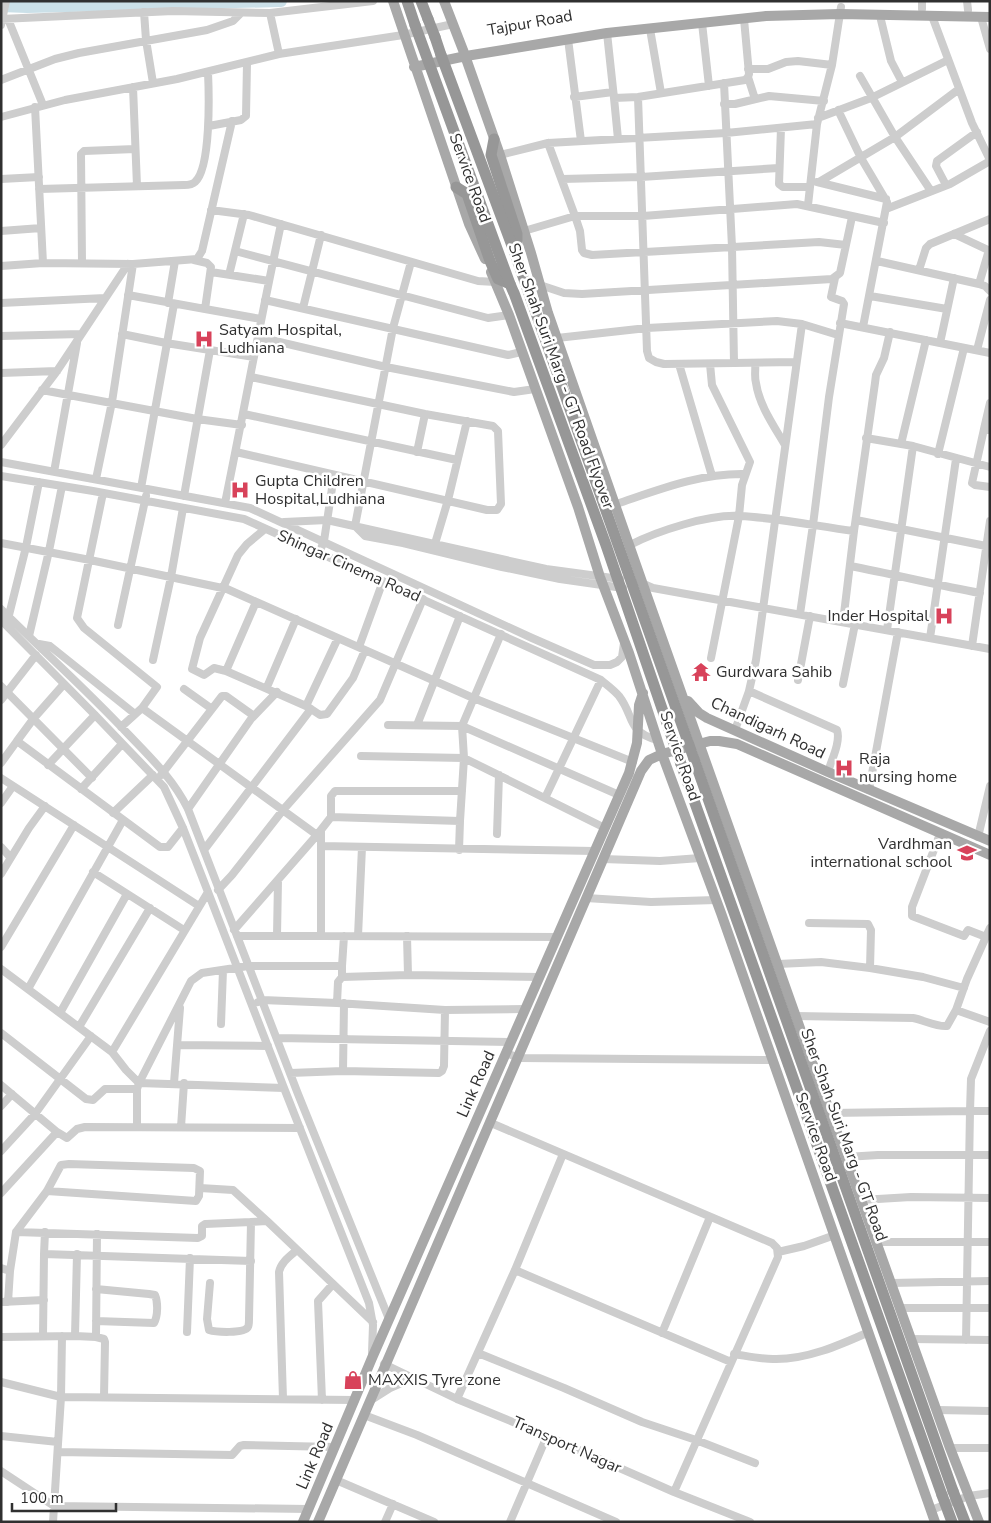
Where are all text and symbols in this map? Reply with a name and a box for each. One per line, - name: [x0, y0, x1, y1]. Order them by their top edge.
- street label: Tajpur Road: [486, 5, 574, 41]
- street label: Service Road: [444, 130, 496, 226]
- street label: Sher Shah Suri Marg - GT Road Flyover: [503, 240, 620, 512]
- place label: Satyam Hospital, Ludhiana: [219, 319, 342, 359]
- hospital icon: Satyam Hospital, Ludhiana: [193, 328, 215, 350]
- place label: Gupta Children Hospital,Ludhiana: [255, 470, 385, 510]
- hospital icon: Gupta Children Hospital,Ludhiana: [229, 479, 251, 501]
- street label: Shingar Cinema Road: [274, 524, 424, 608]
- place label: Inder Hospital: [828, 605, 929, 627]
- hospital icon: Inder Hospital: [933, 605, 955, 627]
- temple icon: Gurdwara Sahib: [690, 661, 712, 683]
- place label: Gurdwara Sahib: [716, 661, 832, 683]
- street label: Chandigarh Road: [707, 692, 829, 764]
- street label: Service Road: [654, 708, 706, 804]
- place label: Raja nursing home: [859, 748, 957, 788]
- hospital icon: Raja nursing home: [833, 757, 855, 779]
- place label: Vardhman international school: [811, 833, 952, 873]
- school or university icon: Vardhman international school: [956, 842, 978, 864]
- street label: Sher Shah Suri Marg - GT Road: [795, 1026, 893, 1244]
- street label: Link Road: [452, 1047, 500, 1121]
- street label: Service Road: [790, 1089, 842, 1185]
- shop icon: MAXXIS Tyre zone: [342, 1369, 364, 1391]
- place label: MAXXIS Tyre zone: [368, 1369, 501, 1391]
- street label: Transport Nagar: [509, 1411, 625, 1479]
- street label: Link Road: [291, 1419, 339, 1493]
- scale bar: [12, 1480, 116, 1512]
- text: 100 m: [20, 1488, 64, 1508]

